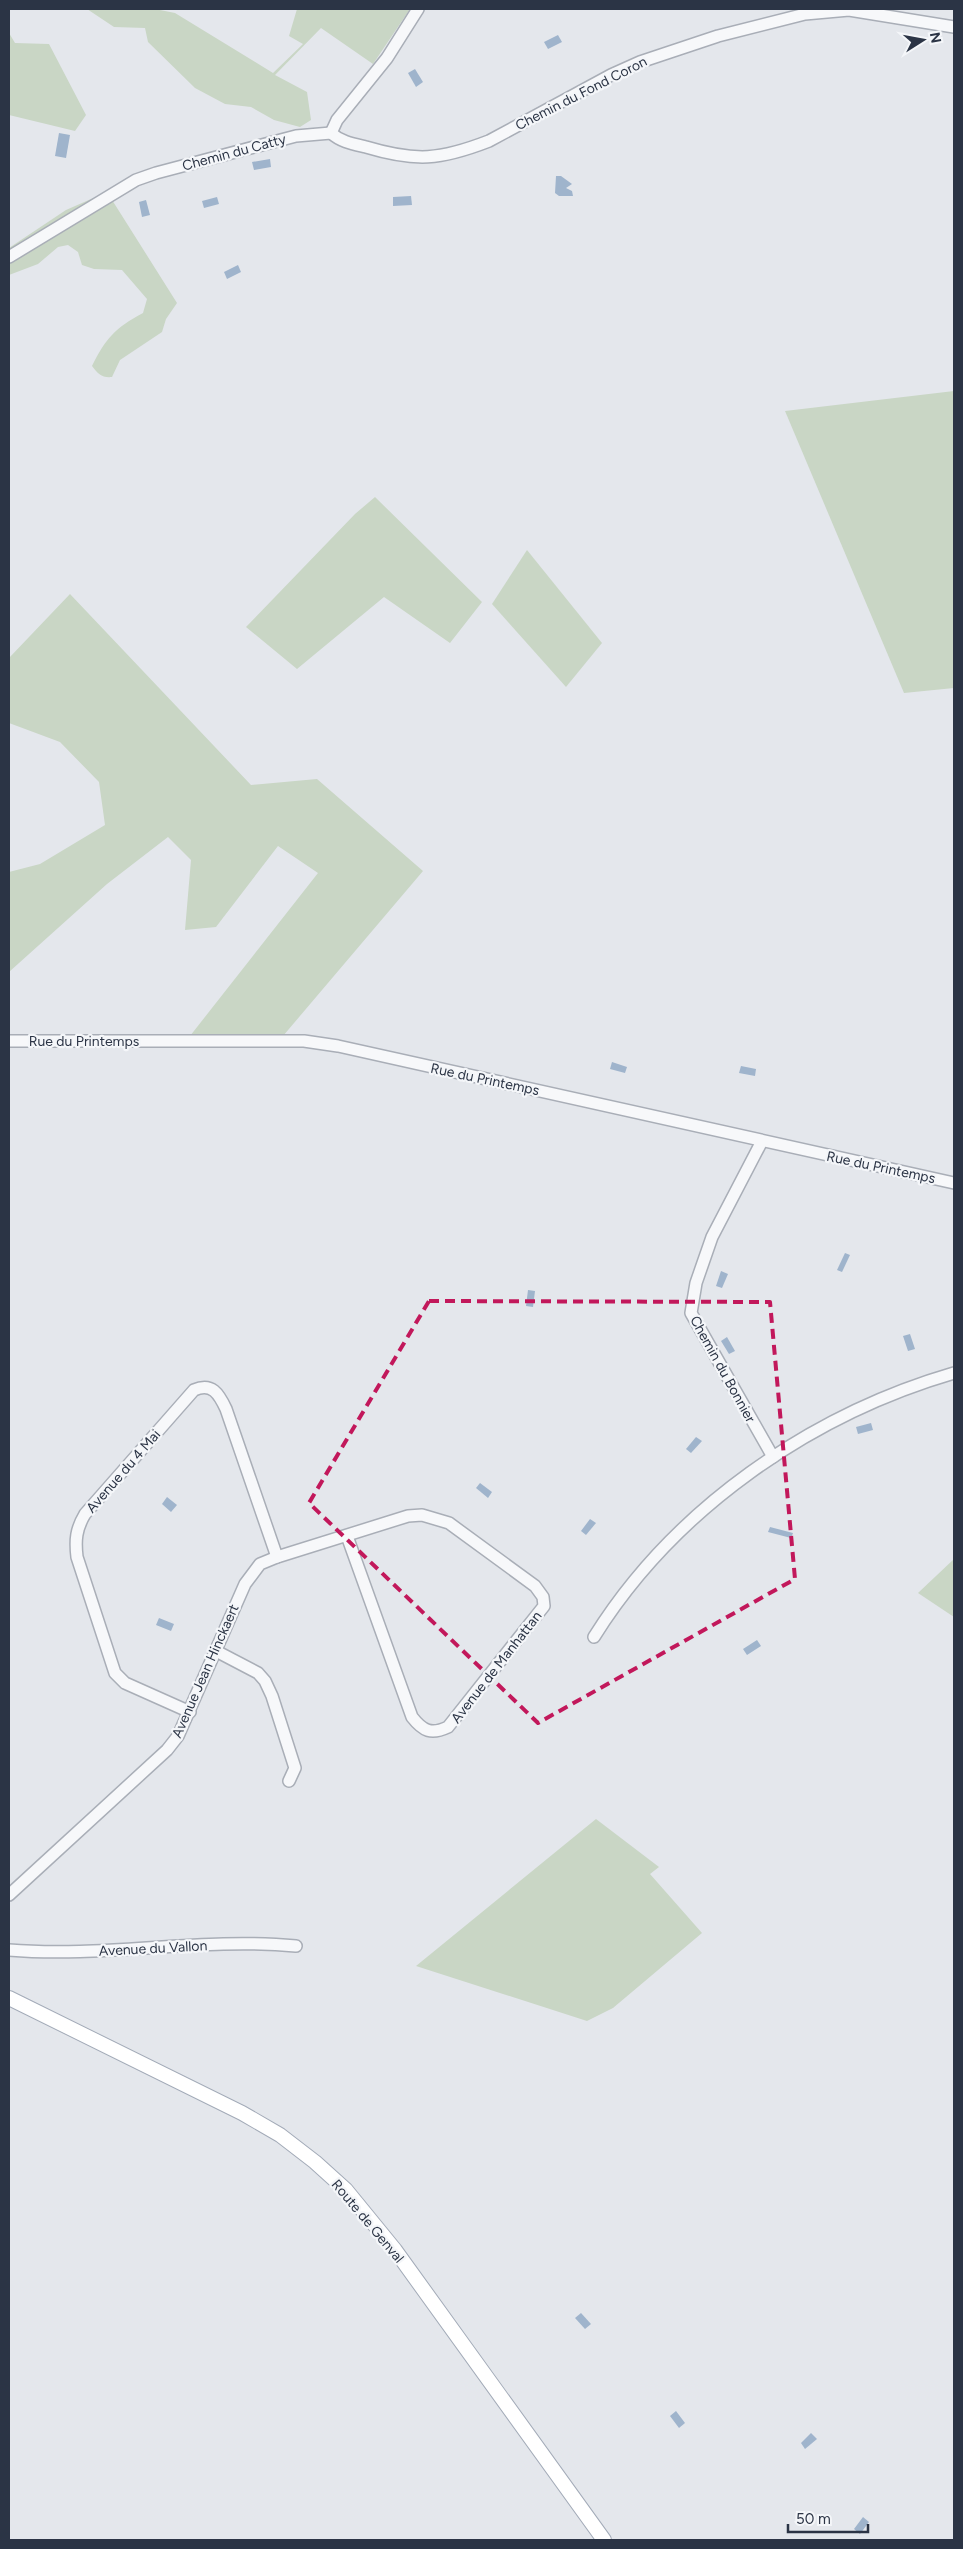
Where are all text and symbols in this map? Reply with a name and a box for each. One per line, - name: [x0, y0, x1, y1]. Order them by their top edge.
- north arrow: [898, 15, 948, 65]
- text: N: [926, 31, 945, 45]
- street label: Chemin du Fond Coron: [513, 53, 650, 134]
- street label: Chemin du Catty: [180, 130, 288, 174]
- street label: Rue du Printemps: [29, 1033, 139, 1050]
- street label: Rue du Printemps: [429, 1060, 541, 1099]
- street label: Rue du Printemps: [825, 1148, 937, 1187]
- street label: Chemin du Bonnier: [686, 1313, 759, 1426]
- street label: Avenue du 4 Mai: [83, 1426, 164, 1516]
- street label: Avenue Jean Hinckaert: [168, 1602, 243, 1741]
- street label: Avenue de Manhattan: [447, 1608, 545, 1727]
- street label: Avenue du Vallon: [98, 1937, 208, 1960]
- street label: Route de Genval: [328, 2176, 407, 2267]
- scale bar: [788, 2502, 868, 2534]
- text: 50 m: [796, 2510, 831, 2528]

